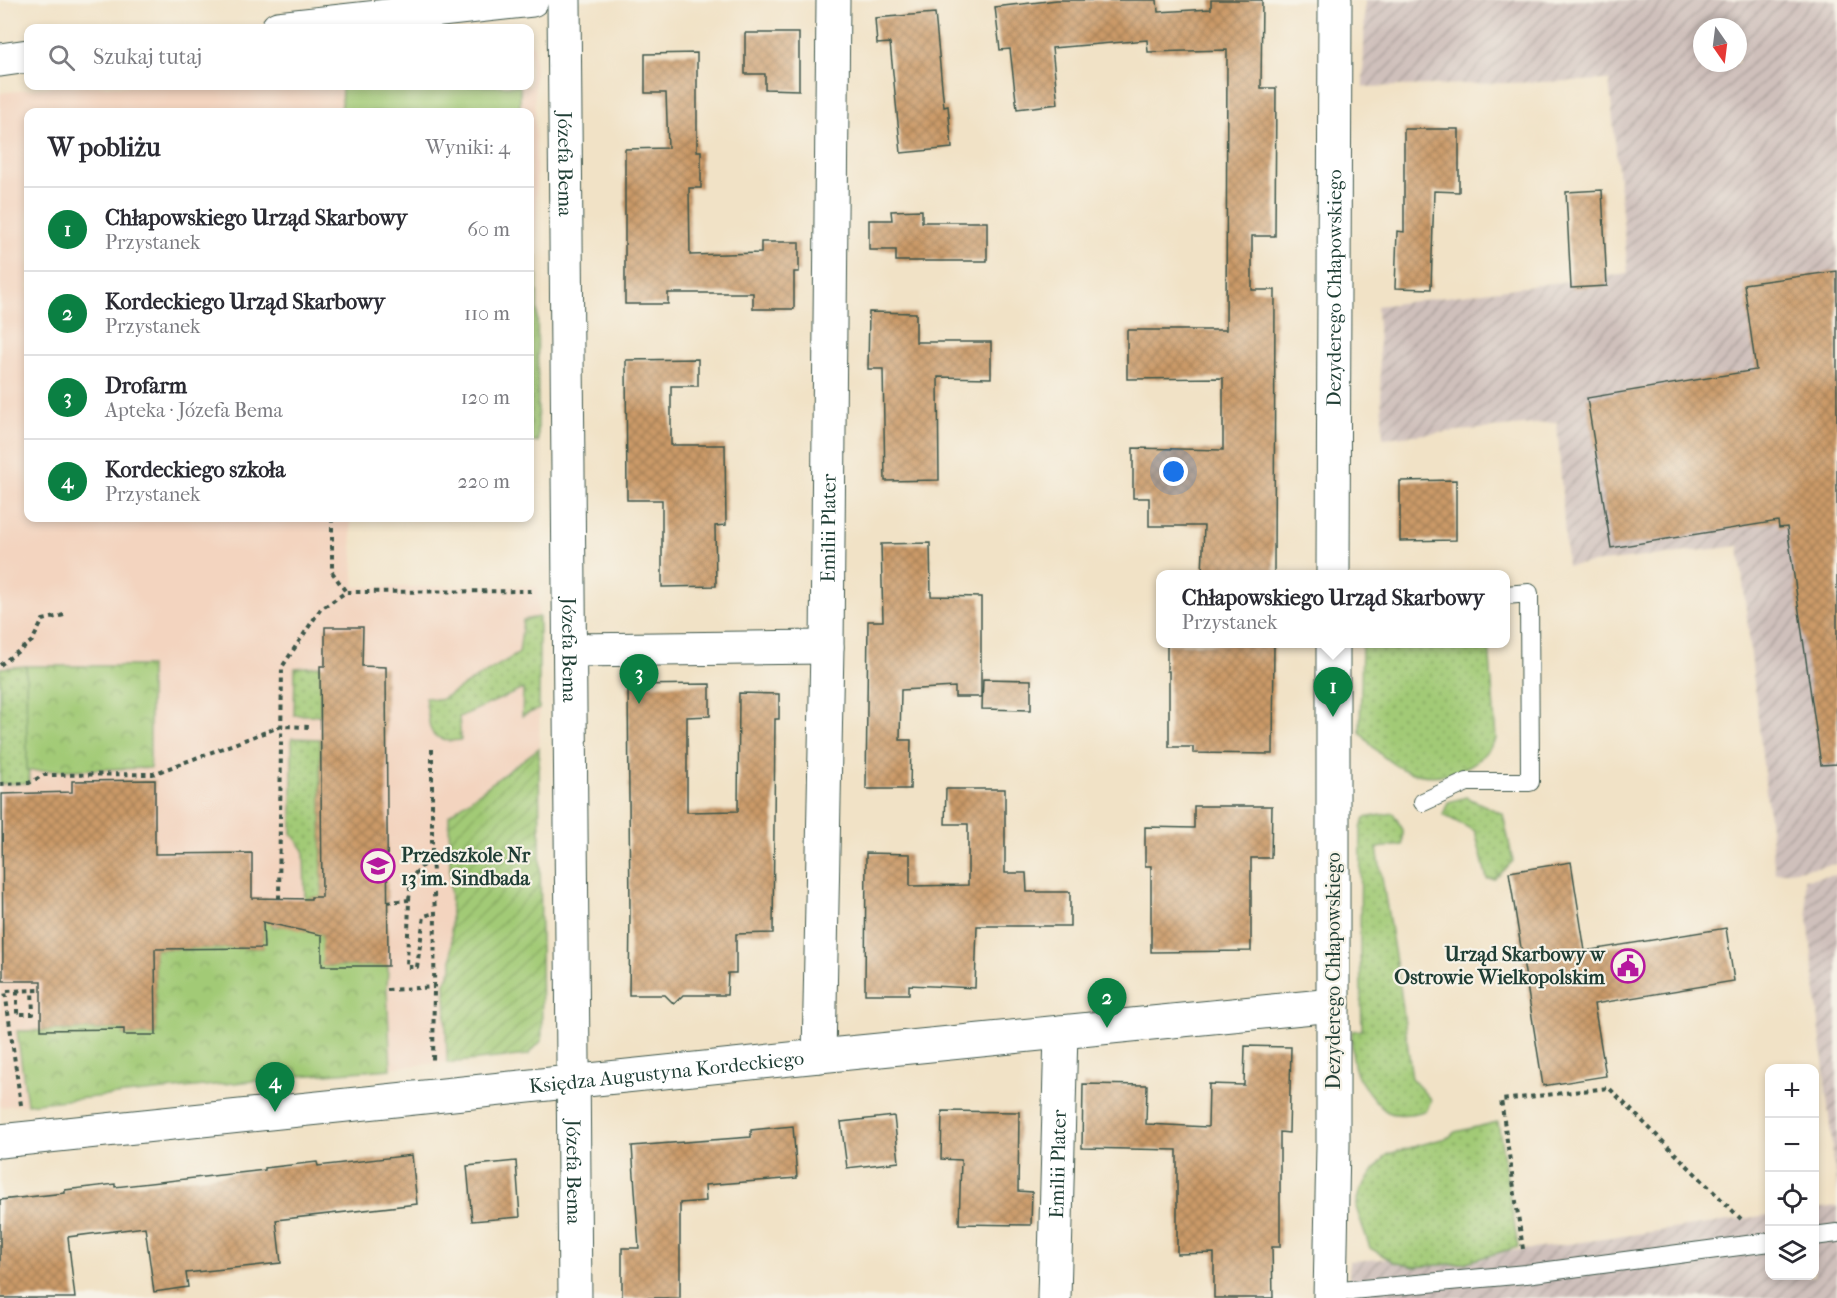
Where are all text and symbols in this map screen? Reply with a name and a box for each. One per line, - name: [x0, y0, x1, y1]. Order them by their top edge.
- north arrow: [1693, 18, 1747, 72]
- search box: [24, 24, 534, 90]
- icon: search: [45, 41, 78, 74]
- text: Szukaj tutaj: [93, 44, 202, 70]
- street label: Józefa Bema: [553, 109, 577, 217]
- text: W pobliżu: [48, 132, 161, 163]
- text: Wyniki: 4: [426, 136, 510, 159]
- street label: Dezyderego Chłapowskiego: [1323, 169, 1346, 407]
- text: Chłapowskiego Urząd Skarbowy: [105, 205, 407, 231]
- text: 1: [64, 218, 71, 241]
- text: 60 m: [467, 218, 510, 241]
- text: Przystanek: [105, 231, 200, 254]
- text: Kordeckiego Urząd Skarbowy: [105, 289, 385, 315]
- text: 2: [62, 302, 73, 325]
- text: 110 m: [464, 302, 510, 325]
- text: Przystanek: [105, 315, 200, 338]
- text: Drofarm: [105, 373, 187, 399]
- text: 3: [63, 386, 72, 409]
- text: 120 m: [461, 386, 510, 409]
- text: Apteka · Józefa Bema: [105, 399, 283, 422]
- text: Kordeckiego szkoła: [105, 457, 285, 483]
- your location: [1159, 457, 1188, 486]
- text: 4: [62, 470, 73, 493]
- text: 220 m: [457, 470, 510, 493]
- street label: Emilii Plater: [817, 473, 841, 583]
- text: Przystanek: [105, 483, 200, 506]
- popup: [1156, 570, 1510, 648]
- text: Chłapowskiego Urząd Skarbowy: [1182, 585, 1484, 611]
- street label: Józefa Bema: [557, 595, 581, 703]
- text: Przystanek: [1182, 611, 1277, 634]
- pin: 3: [620, 654, 658, 704]
- pin: 1: [1314, 668, 1352, 717]
- place label: Przedszkole Nr 13 im. Sindbada: [401, 844, 531, 890]
- school or university icon: Przedszkole Nr 13 im. Sindbada: [360, 848, 396, 884]
- street label: Dezyderego Chłapowskiego: [1322, 852, 1345, 1090]
- place label: Urząd Skarbowy w Ostrowie Wielkopolskim: [1394, 943, 1606, 989]
- public building icon: Urząd Skarbowy w Ostrowie Wielkopolskim: [1610, 948, 1646, 984]
- pin: 2: [1088, 978, 1126, 1028]
- street label: Księdza Augustyna Kordeckiego: [528, 1047, 805, 1098]
- pin: 4: [256, 1062, 294, 1112]
- map controls: [1765, 1064, 1819, 1280]
- button: +: [1765, 1064, 1819, 1118]
- street label: Emilii Plater: [1045, 1109, 1071, 1219]
- street label: Józefa Bema: [561, 1117, 585, 1225]
- button: −: [1765, 1118, 1819, 1172]
- button: locate: [1765, 1172, 1819, 1226]
- button: layers: [1765, 1226, 1819, 1280]

